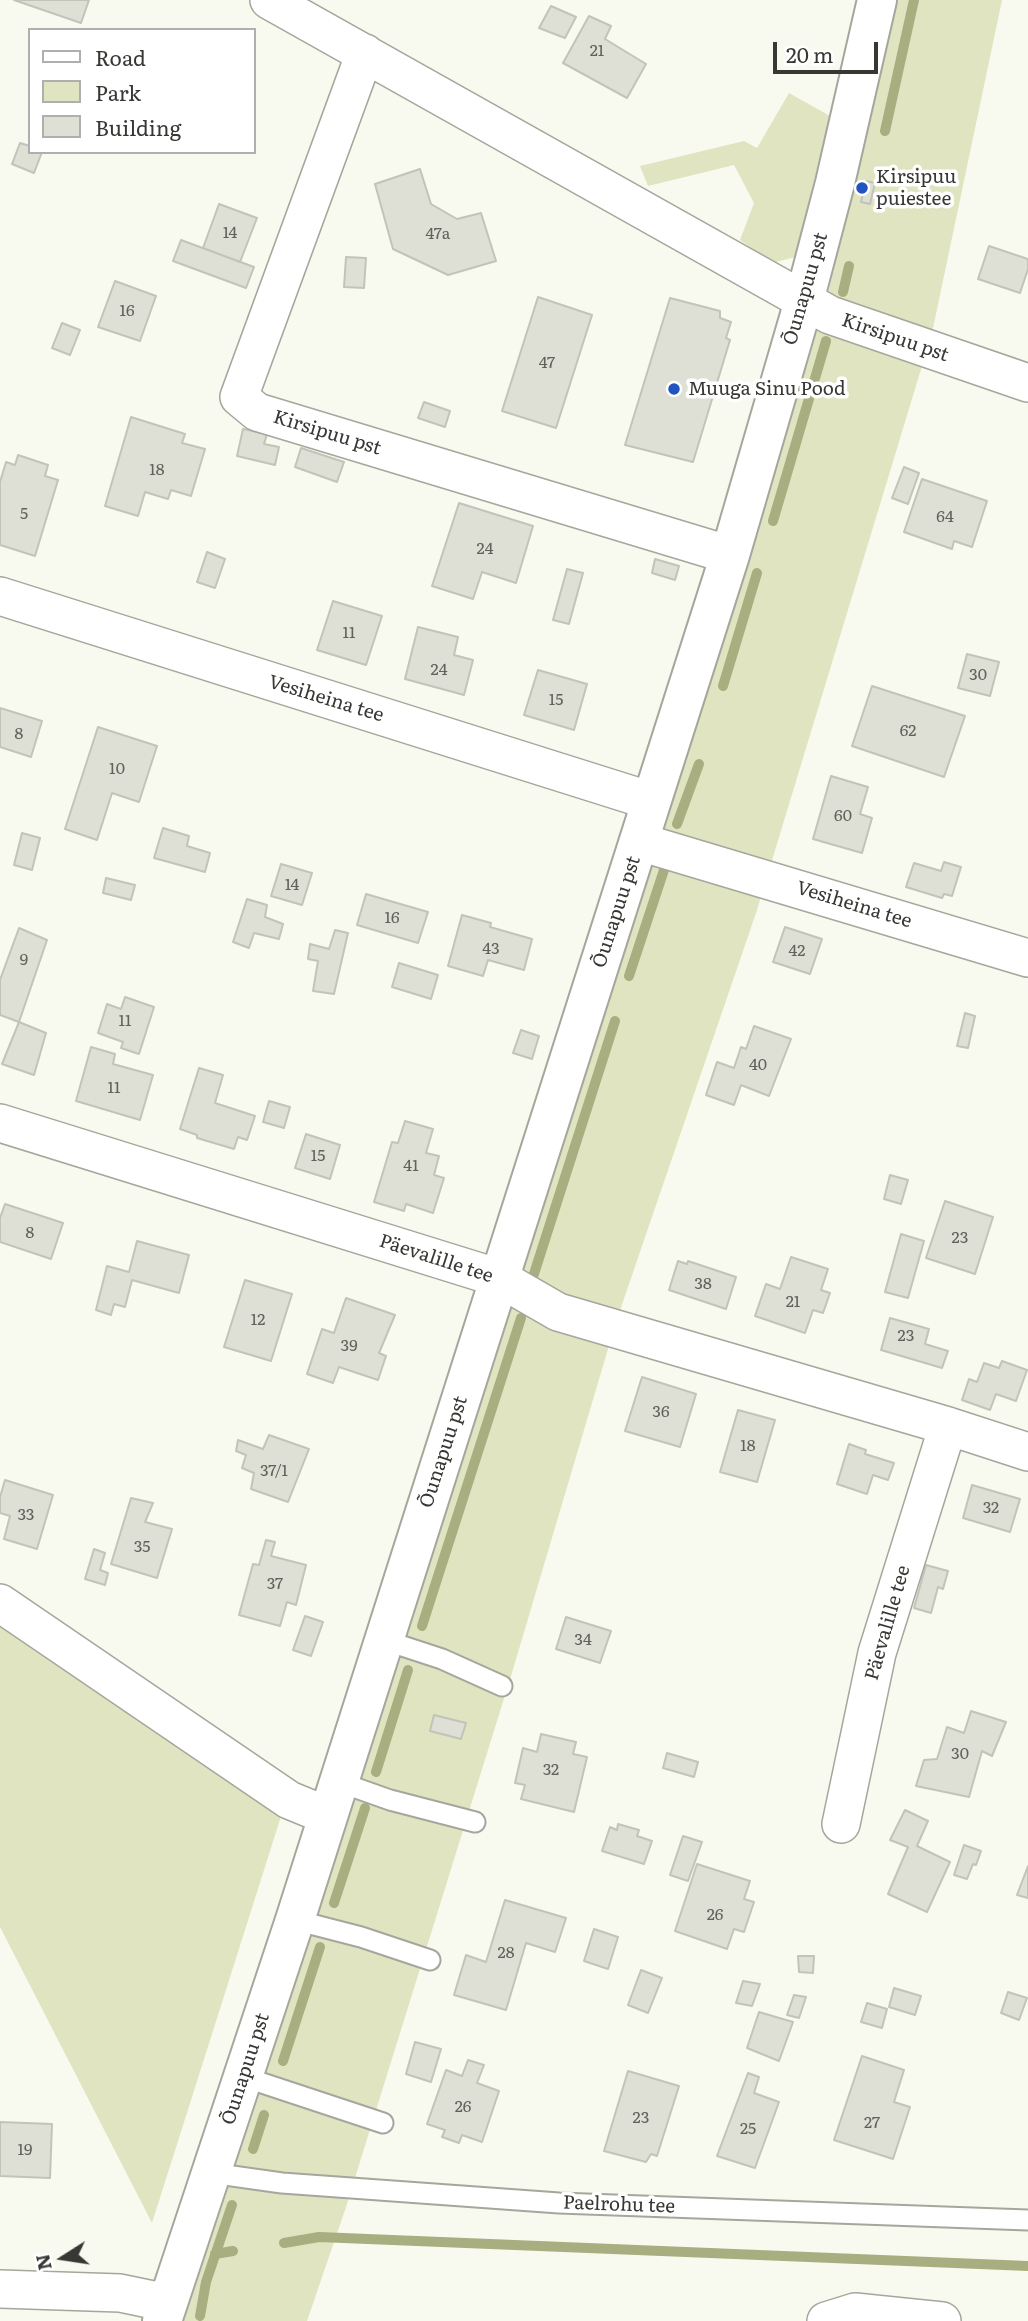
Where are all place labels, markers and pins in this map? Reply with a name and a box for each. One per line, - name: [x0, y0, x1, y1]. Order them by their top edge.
- place label: Kirsipuu puiestee: [876, 166, 956, 210]
- marker: Kirsipuu puiestee: [854, 180, 870, 196]
- place label: Muuga Sinu Pood: [688, 378, 846, 400]
- marker: Muuga Sinu Pood: [666, 381, 682, 397]

